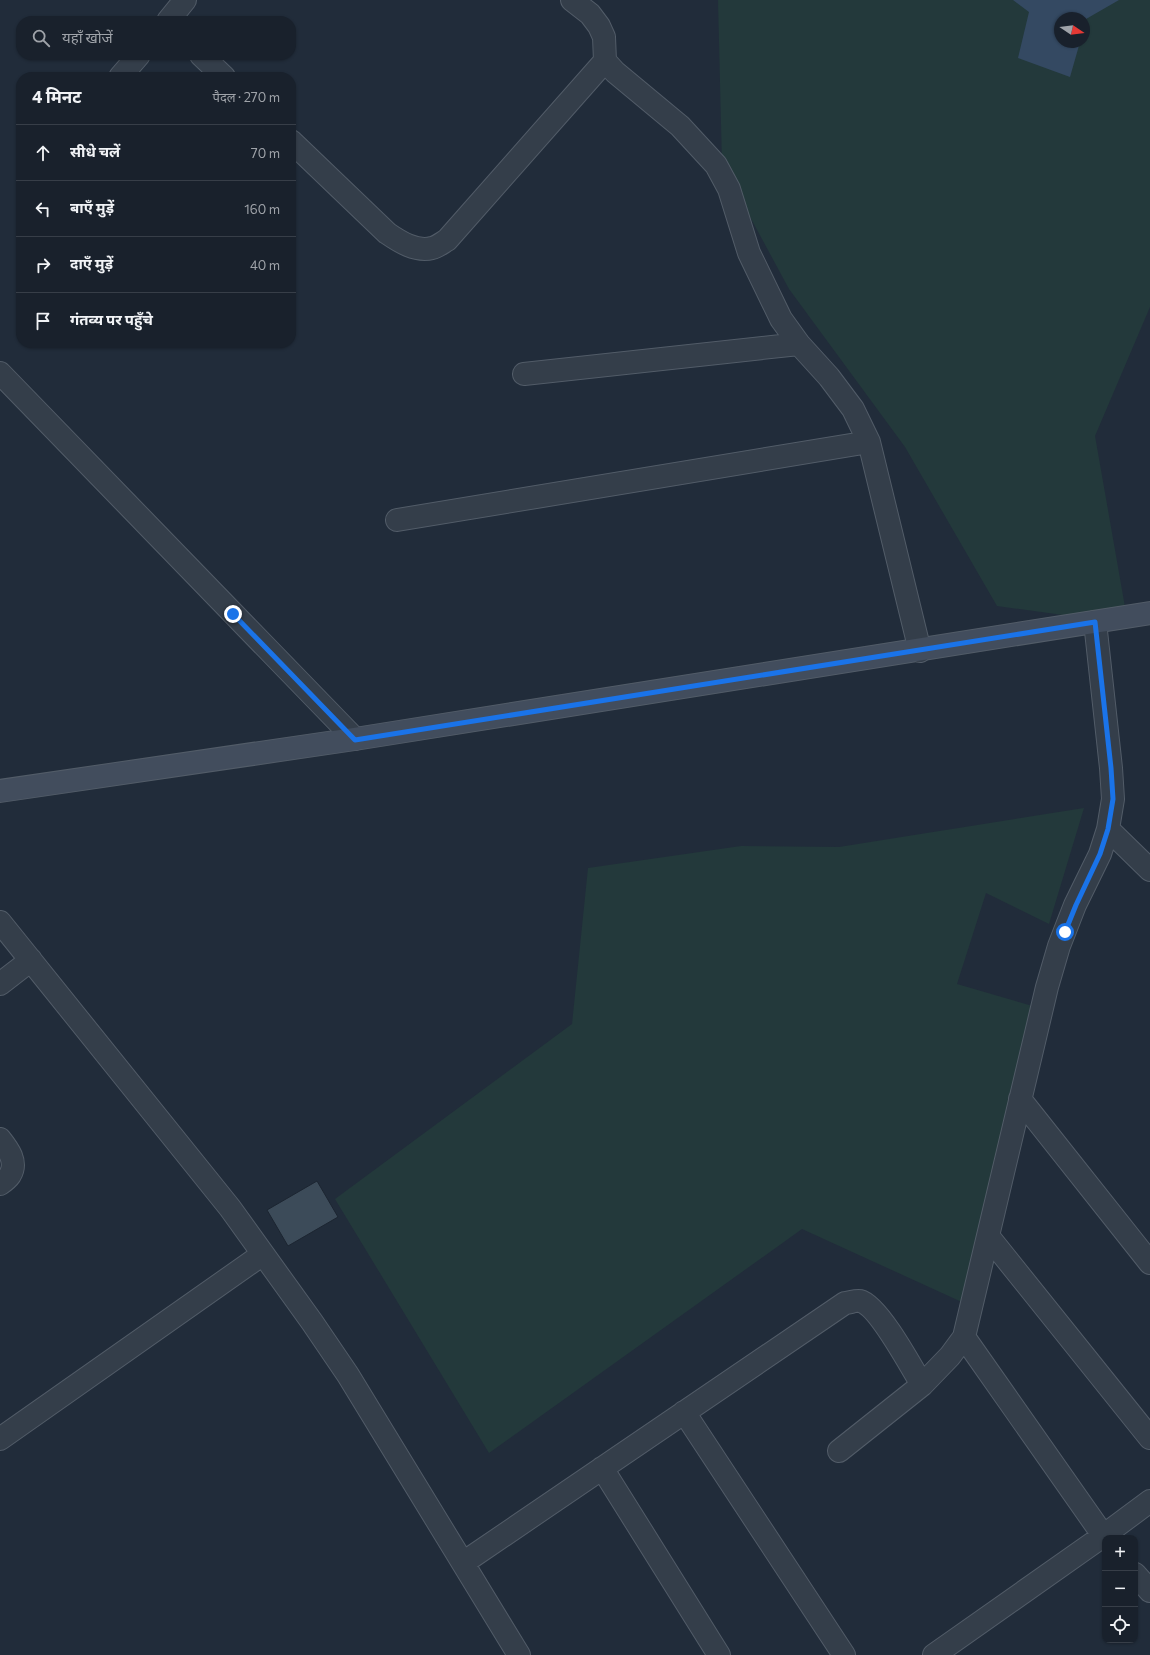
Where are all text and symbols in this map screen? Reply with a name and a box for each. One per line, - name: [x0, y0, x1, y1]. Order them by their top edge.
- north arrow: [1054, 12, 1090, 48]
- search box: [16, 16, 296, 60]
- icon: search: [30, 27, 52, 49]
- text: यहाँ खोजें: [62, 28, 113, 46]
- text: 4 मिनट: [32, 86, 81, 107]
- text: पैदल · 270 m: [213, 89, 280, 105]
- icon: ahead: [32, 142, 54, 164]
- text: सीधे चलें: [70, 142, 120, 160]
- text: 70 m: [251, 145, 280, 161]
- icon: left: [32, 198, 54, 220]
- text: बाएँ मुड़ें: [70, 198, 114, 216]
- text: 160 m: [244, 201, 280, 217]
- icon: right: [32, 254, 54, 276]
- text: दाएँ मुड़ें: [70, 254, 113, 272]
- text: 40 m: [250, 257, 280, 273]
- icon: arrive: [32, 310, 54, 332]
- text: गंतव्य पर पहुँचे: [70, 310, 153, 328]
- route end: [224, 605, 242, 623]
- route start: [1056, 923, 1074, 941]
- map controls: [1102, 1535, 1138, 1643]
- button: +: [1102, 1535, 1138, 1571]
- button: −: [1102, 1571, 1138, 1607]
- button: locate: [1102, 1607, 1138, 1643]

